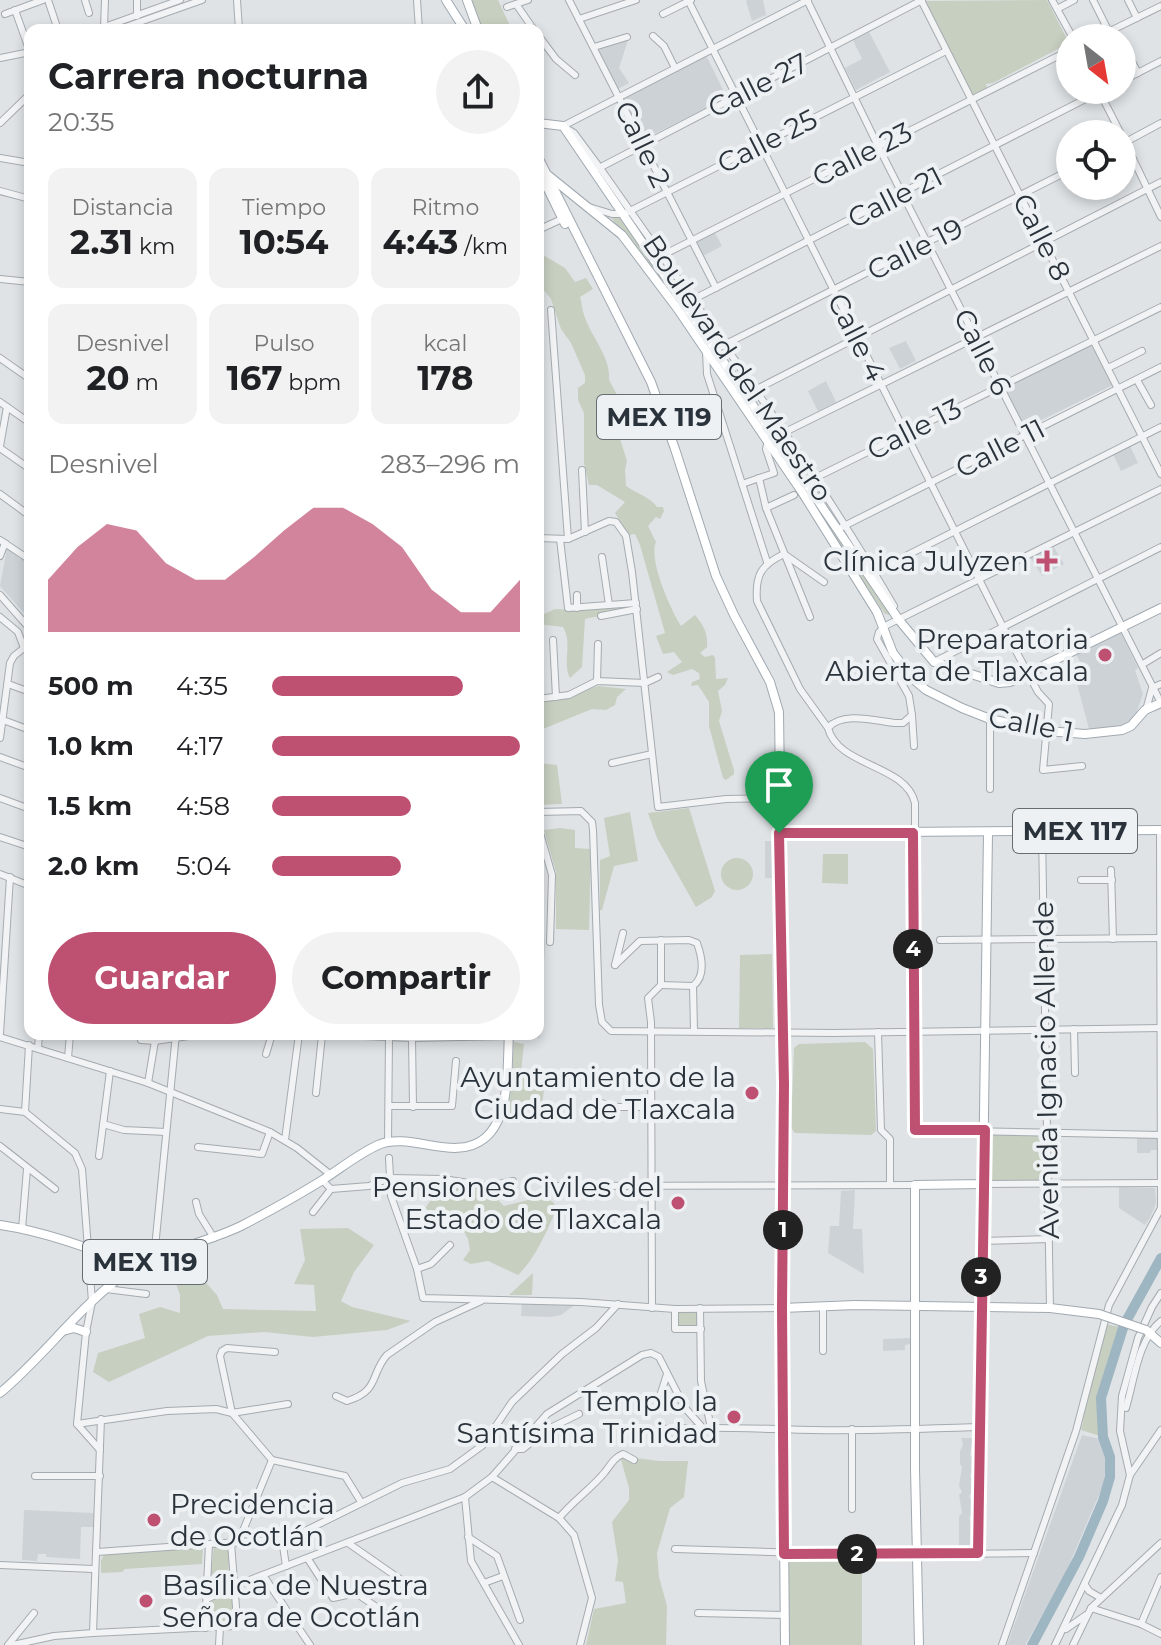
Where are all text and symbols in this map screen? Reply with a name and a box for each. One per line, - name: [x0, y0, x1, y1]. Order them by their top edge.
- north arrow: [1056, 24, 1136, 104]
- map controls: [1056, 24, 1136, 200]
- street label: Calle 27: [702, 45, 814, 125]
- button: share: [436, 50, 520, 134]
- text: Carrera nocturna: [48, 54, 369, 98]
- street label: Calle 2: [608, 95, 678, 193]
- street label: Calle 25: [712, 102, 822, 180]
- text: 20:35: [48, 106, 115, 138]
- street label: Calle 23: [807, 115, 917, 193]
- button: locate: [1056, 120, 1136, 200]
- street label: Calle 21: [842, 159, 948, 235]
- street label: Calle 8: [1006, 188, 1078, 286]
- text: Distancia: [72, 194, 174, 221]
- text: Tiempo: [242, 194, 326, 221]
- text: Ritmo: [411, 194, 479, 221]
- street label: Calle 19: [862, 211, 968, 287]
- text: 2.31: [70, 221, 133, 263]
- text: 10:54: [240, 221, 328, 263]
- text: 4:43: [383, 221, 459, 263]
- street label: Boulevard del Maestro: [636, 228, 840, 508]
- text: km: [133, 233, 175, 260]
- text: /km: [459, 233, 508, 260]
- street label: Calle 4: [821, 287, 894, 387]
- street label: Calle 6: [947, 303, 1019, 401]
- text: Desnivel: [76, 330, 170, 357]
- text: Pulso: [253, 330, 315, 357]
- text: kcal: [423, 330, 467, 357]
- text: 20: [87, 357, 130, 399]
- text: 167: [227, 357, 282, 399]
- text: 178: [417, 357, 473, 399]
- text: m: [130, 369, 159, 396]
- text: bpm: [282, 369, 341, 396]
- street label: Calle 13: [861, 391, 967, 467]
- road number: MEX 119: [597, 395, 721, 439]
- street label: Calle 11: [950, 411, 1050, 485]
- text: Desnivel: [48, 448, 159, 480]
- text: 283–296 m: [380, 448, 520, 480]
- place label: Clínica Julyzen: [823, 544, 1029, 578]
- marker: Clínica Julyzen: [1036, 550, 1058, 572]
- place label: Preparatoria Abierta de Tlaxcala: [825, 622, 1089, 688]
- marker: Preparatoria Abierta de Tlaxcala: [1096, 646, 1114, 664]
- text: 500 m: [48, 670, 133, 702]
- text: 4:35: [176, 670, 228, 702]
- street label: Calle 1: [986, 699, 1076, 749]
- text: 1.0 km: [48, 730, 134, 762]
- text: 4:17: [176, 730, 224, 762]
- pin: [745, 751, 813, 833]
- icon: arrive: [757, 763, 801, 807]
- text: 1.5 km: [48, 790, 132, 822]
- text: 4:58: [176, 790, 230, 822]
- road number: MEX 117: [1013, 809, 1137, 853]
- text: 2.0 km: [48, 850, 139, 882]
- text: 5:04: [176, 850, 231, 882]
- street label: Avenida Ignacio Allende: [1026, 901, 1066, 1239]
- pin: 4: [893, 929, 933, 969]
- button: Guardar: [48, 932, 276, 1024]
- button: Compartir: [292, 932, 520, 1024]
- text: 4: [905, 935, 921, 962]
- place label: Ayuntamiento de la Ciudad de Tlaxcala: [460, 1060, 736, 1126]
- marker: Ayuntamiento de la Ciudad de Tlaxcala: [743, 1084, 761, 1102]
- place label: Pensiones Civiles del Estado de Tlaxcala: [372, 1170, 662, 1236]
- marker: Pensiones Civiles del Estado de Tlaxcala: [669, 1194, 687, 1212]
- pin: 1: [763, 1210, 803, 1250]
- text: 1: [779, 1216, 787, 1243]
- road number: MEX 119: [83, 1240, 207, 1284]
- pin: 3: [961, 1257, 1001, 1297]
- text: 3: [974, 1263, 988, 1290]
- place label: Templo la Santísima Trinidad: [456, 1384, 718, 1450]
- marker: Templo la Santísima Trinidad: [725, 1408, 743, 1426]
- place label: Precidencia de Ocotlán: [170, 1487, 335, 1553]
- marker: Precidencia de Ocotlán: [145, 1511, 163, 1529]
- pin: 2: [837, 1534, 877, 1574]
- text: 2: [851, 1540, 863, 1567]
- place label: Basílica de Nuestra Señora de Ocotlán: [162, 1568, 429, 1634]
- marker: Basílica de Nuestra Señora de Ocotlán: [137, 1592, 155, 1610]

